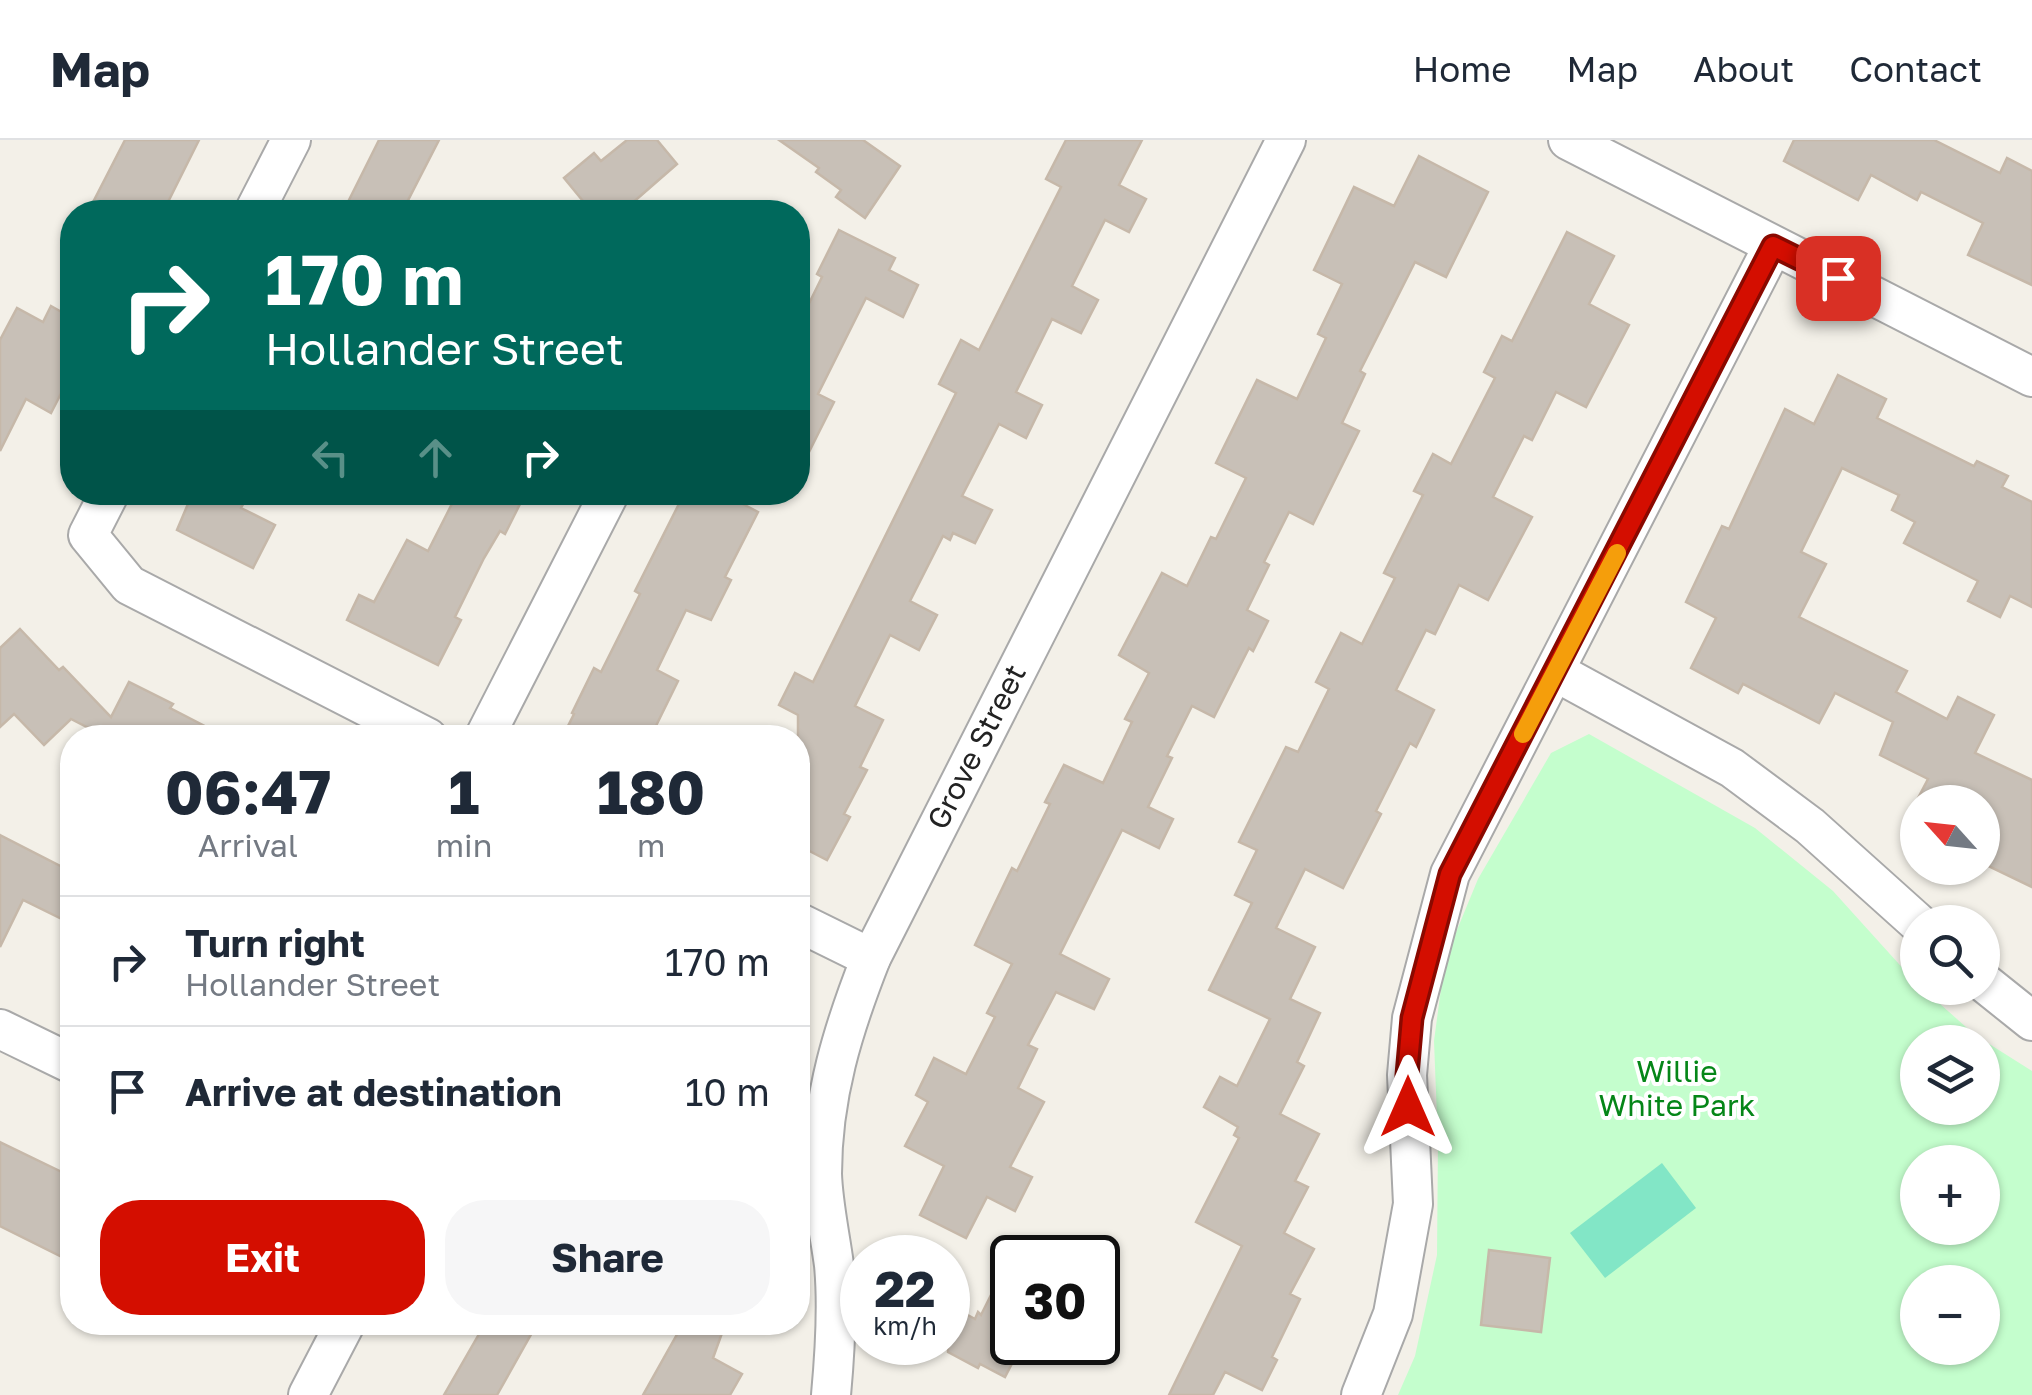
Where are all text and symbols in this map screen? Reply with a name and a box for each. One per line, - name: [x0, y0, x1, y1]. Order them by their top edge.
- text: Map: [50, 40, 150, 98]
- text: Home: [1413, 48, 1512, 90]
- text: Map: [1567, 48, 1638, 90]
- text: About: [1693, 48, 1794, 90]
- text: Contact: [1849, 48, 1982, 90]
- text: 170 m: [265, 236, 463, 320]
- pin: [1796, 236, 1881, 321]
- icon: right: [100, 240, 230, 370]
- icon: arrive: [1811, 251, 1866, 306]
- text: Hollander Street: [265, 321, 624, 375]
- icon: left: [303, 430, 358, 485]
- icon: ahead: [408, 430, 463, 485]
- icon: right: [513, 430, 568, 485]
- street label: Grove Street: [919, 658, 1033, 835]
- text: 06:47: [165, 755, 331, 827]
- text: 1: [449, 755, 480, 827]
- text: 180: [597, 755, 705, 827]
- north arrow: [1900, 785, 2000, 885]
- map controls: [1900, 785, 2000, 1365]
- text: Arrival: [198, 826, 298, 864]
- text: min: [436, 826, 492, 864]
- text: m: [637, 826, 665, 864]
- button: search: [1900, 905, 2000, 1005]
- text: Turn right: [185, 920, 365, 965]
- icon: right: [100, 934, 155, 989]
- text: 170 m: [665, 939, 770, 984]
- text: Hollander Street: [185, 965, 440, 1003]
- button: layers: [1900, 1025, 2000, 1125]
- park label: Willie White Park: [1598, 1053, 1756, 1123]
- position arrow: [1356, 1055, 1460, 1159]
- icon: arrive: [100, 1064, 155, 1119]
- text: Arrive at destination: [185, 1069, 562, 1114]
- text: 10 m: [685, 1069, 770, 1114]
- button: +: [1900, 1145, 2000, 1245]
- button: Exit: [100, 1200, 425, 1315]
- button: Share: [445, 1200, 770, 1315]
- speed limit sign: 30: [990, 1235, 1120, 1365]
- text: 22: [874, 1258, 935, 1318]
- button: −: [1900, 1265, 2000, 1365]
- text: km/h: [873, 1310, 937, 1341]

